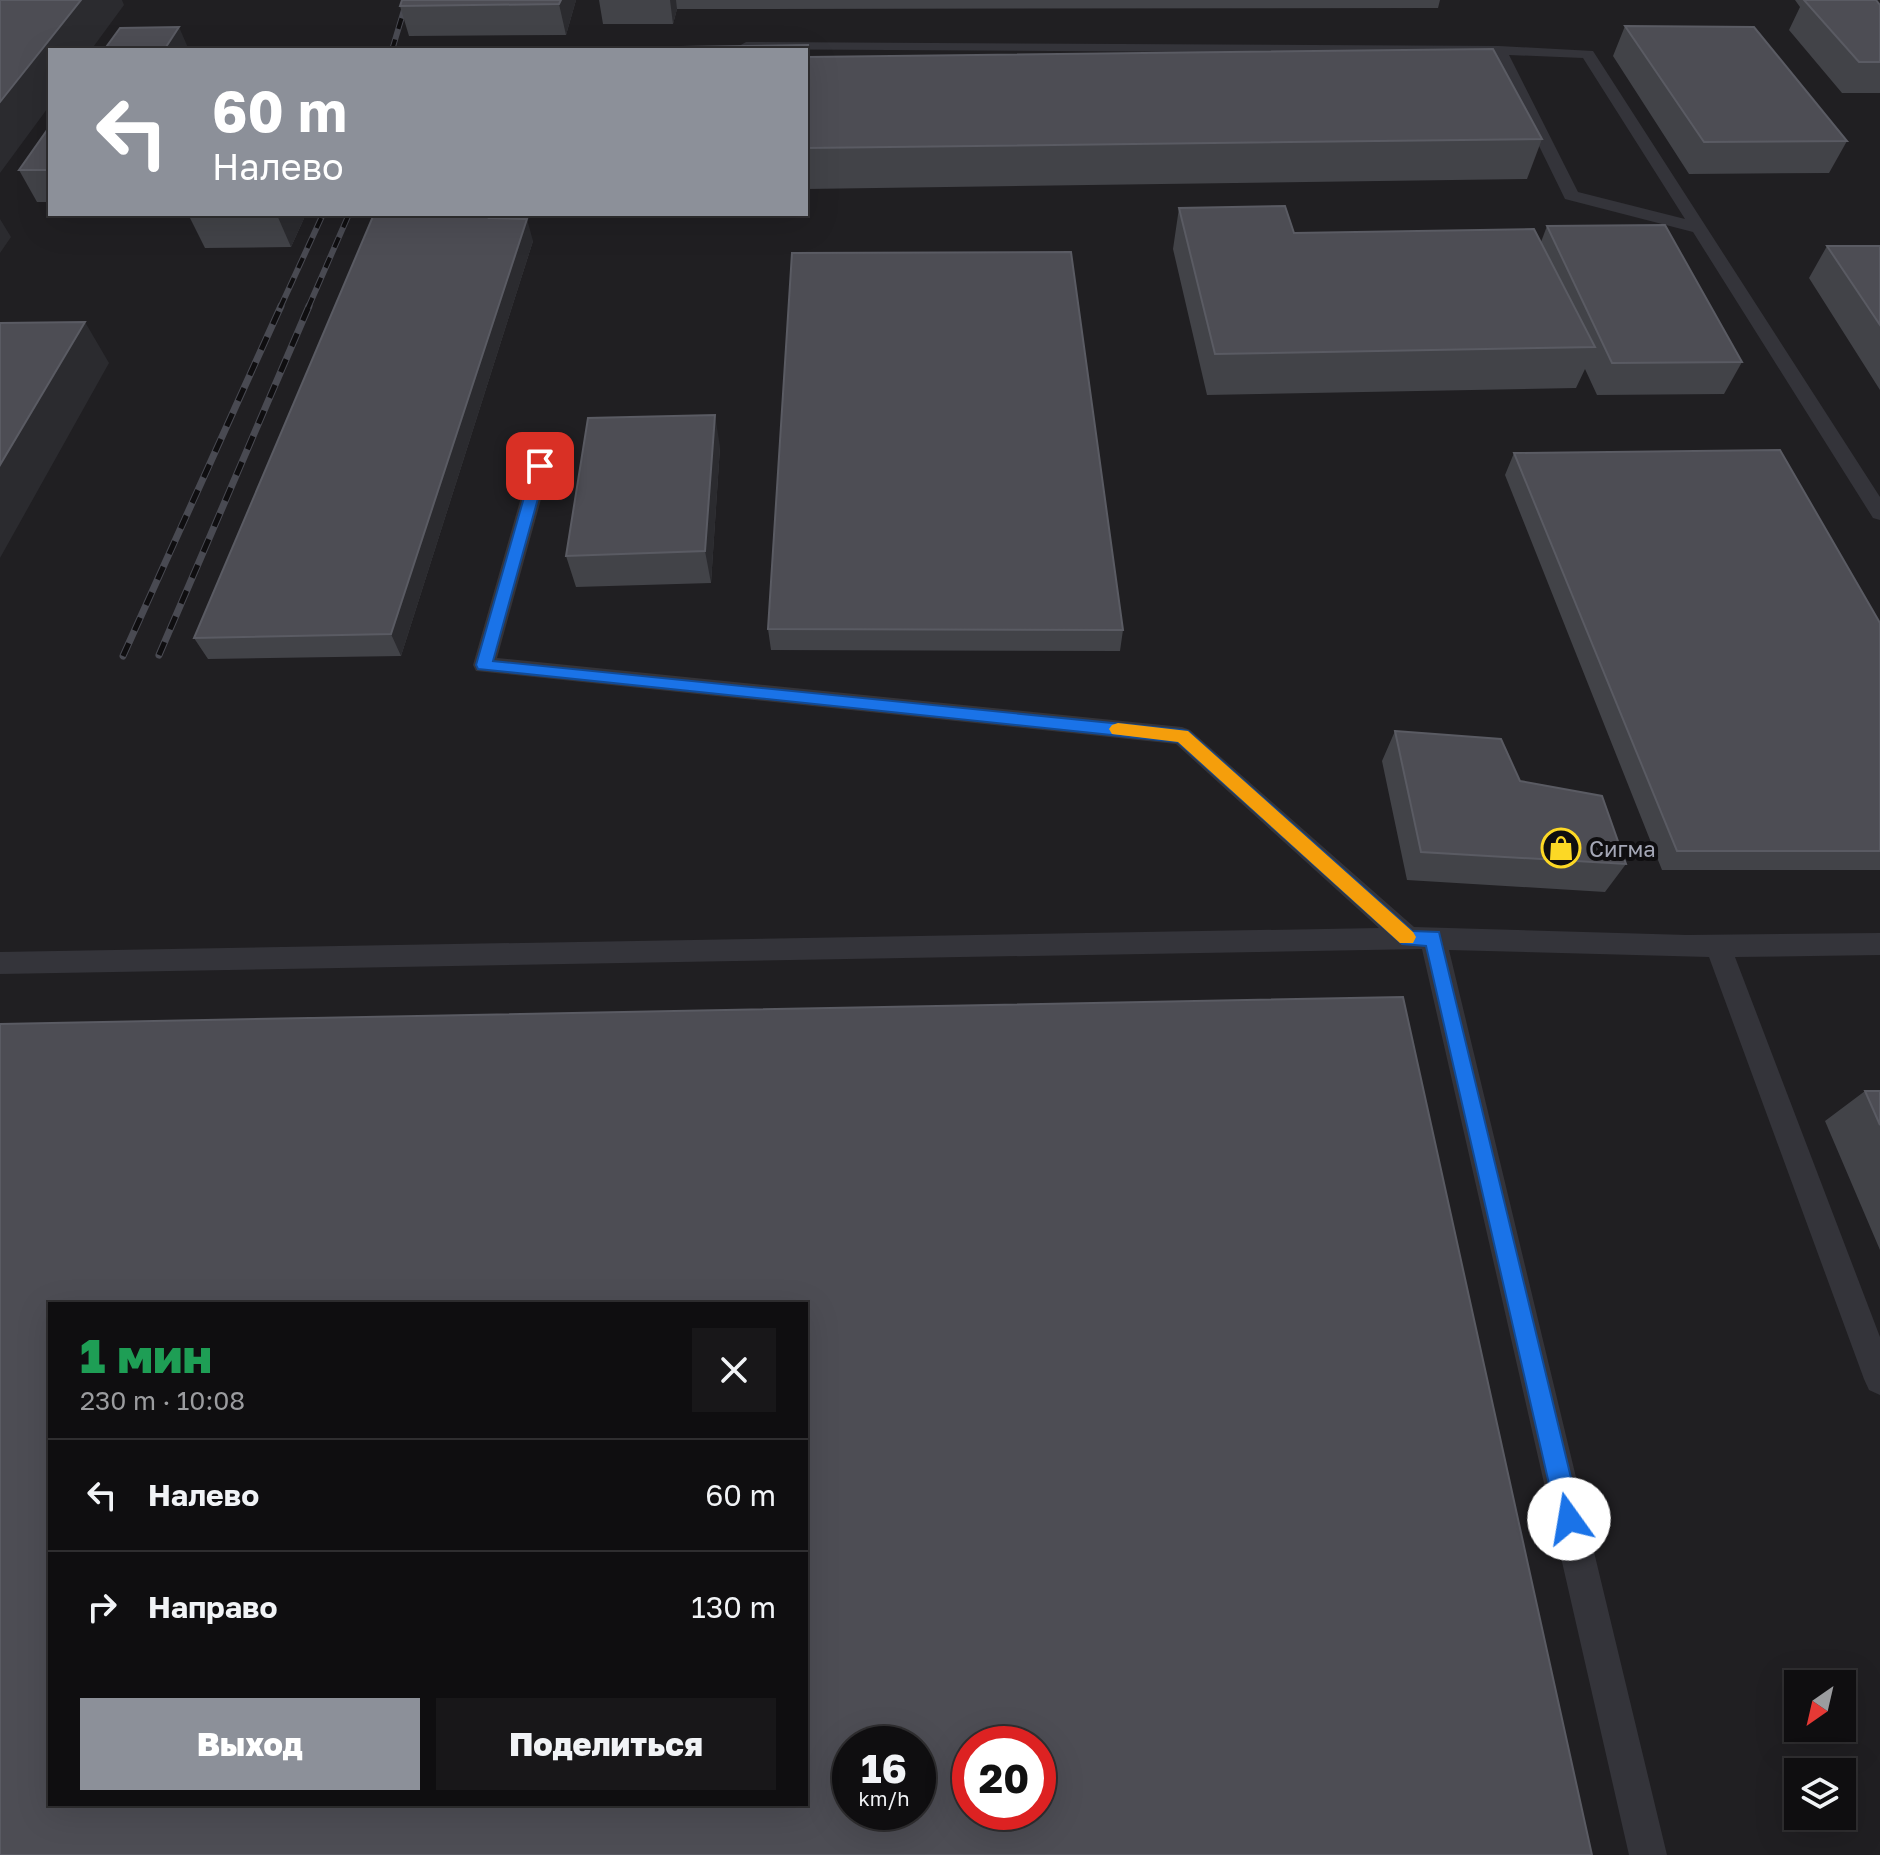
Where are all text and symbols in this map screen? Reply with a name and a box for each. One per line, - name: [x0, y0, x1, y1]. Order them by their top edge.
- text: 60 m: [212, 77, 347, 144]
- icon: left: [80, 80, 184, 184]
- text: Налево: [212, 145, 344, 188]
- pin: [506, 432, 574, 500]
- icon: arrive: [518, 444, 562, 488]
- shop icon: Сигма: [1540, 827, 1582, 869]
- place label: Сигма: [1589, 835, 1656, 862]
- text: 1 мин: [80, 1326, 212, 1384]
- button: close: [692, 1328, 776, 1412]
- text: 230 m · 10:08: [80, 1385, 245, 1416]
- icon: left: [80, 1473, 124, 1517]
- text: Налево: [148, 1477, 259, 1513]
- text: 60 m: [705, 1477, 776, 1513]
- position arrow: [1527, 1477, 1611, 1561]
- icon: right: [80, 1585, 124, 1629]
- text: Направо: [148, 1589, 277, 1625]
- text: 130 m: [691, 1589, 776, 1625]
- north arrow: [1784, 1670, 1856, 1742]
- map controls: [1784, 1670, 1856, 1830]
- button: Выход: [80, 1698, 420, 1790]
- button: Поделиться: [436, 1698, 776, 1790]
- speed limit sign: 20: [952, 1726, 1056, 1830]
- text: 16: [861, 1744, 907, 1792]
- button: layers: [1784, 1758, 1856, 1830]
- text: km/h: [859, 1786, 909, 1810]

